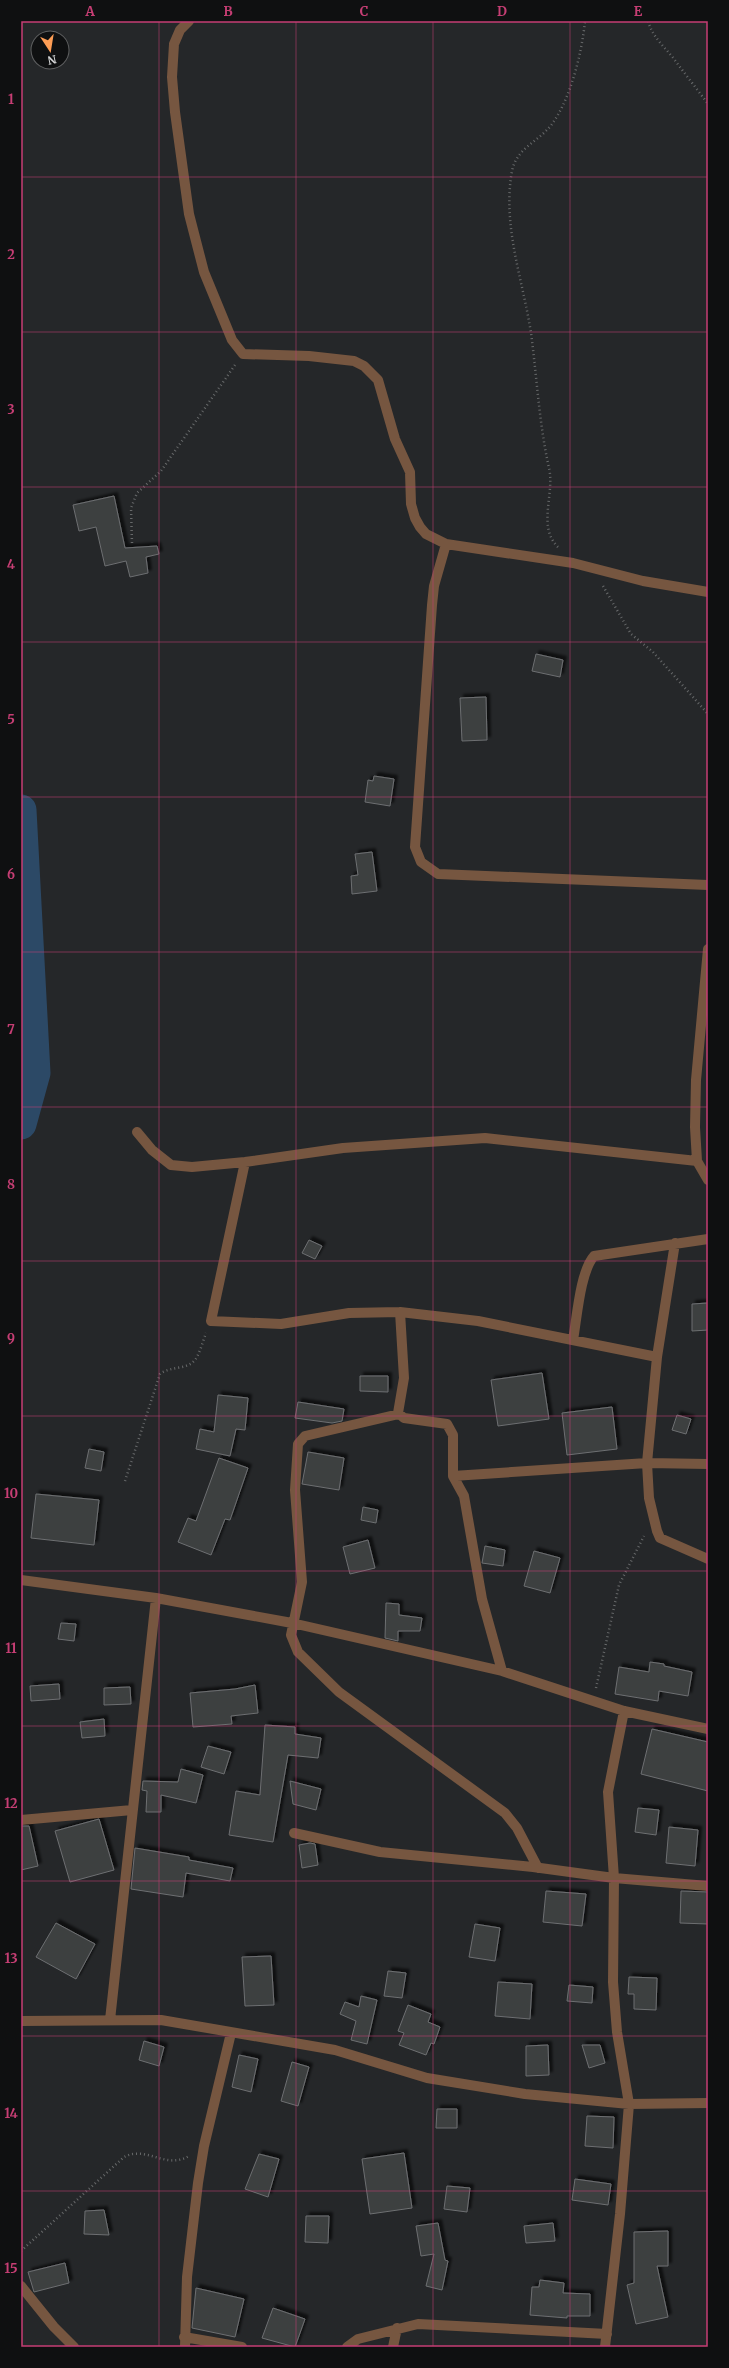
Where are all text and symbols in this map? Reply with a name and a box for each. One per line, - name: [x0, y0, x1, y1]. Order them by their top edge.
- text: A: [84, 3, 95, 20]
- text: B: [223, 3, 233, 20]
- text: C: [360, 3, 369, 20]
- text: D: [497, 3, 507, 20]
- text: E: [634, 3, 643, 20]
- north arrow: [30, 30, 70, 70]
- text: N: [46, 52, 58, 68]
- text: 1: [8, 91, 14, 108]
- text: 2: [7, 246, 15, 263]
- text: 3: [7, 401, 15, 418]
- text: 4: [7, 556, 16, 573]
- text: 5: [7, 711, 15, 728]
- text: 6: [7, 866, 15, 883]
- text: 7: [7, 1021, 15, 1038]
- text: 8: [7, 1176, 15, 1193]
- text: 9: [7, 1330, 15, 1347]
- text: 10: [4, 1485, 18, 1502]
- text: 11: [5, 1640, 17, 1657]
- text: 12: [4, 1795, 18, 1812]
- text: 13: [4, 1950, 18, 1967]
- text: 14: [4, 2105, 19, 2122]
- text: 15: [4, 2260, 18, 2277]

